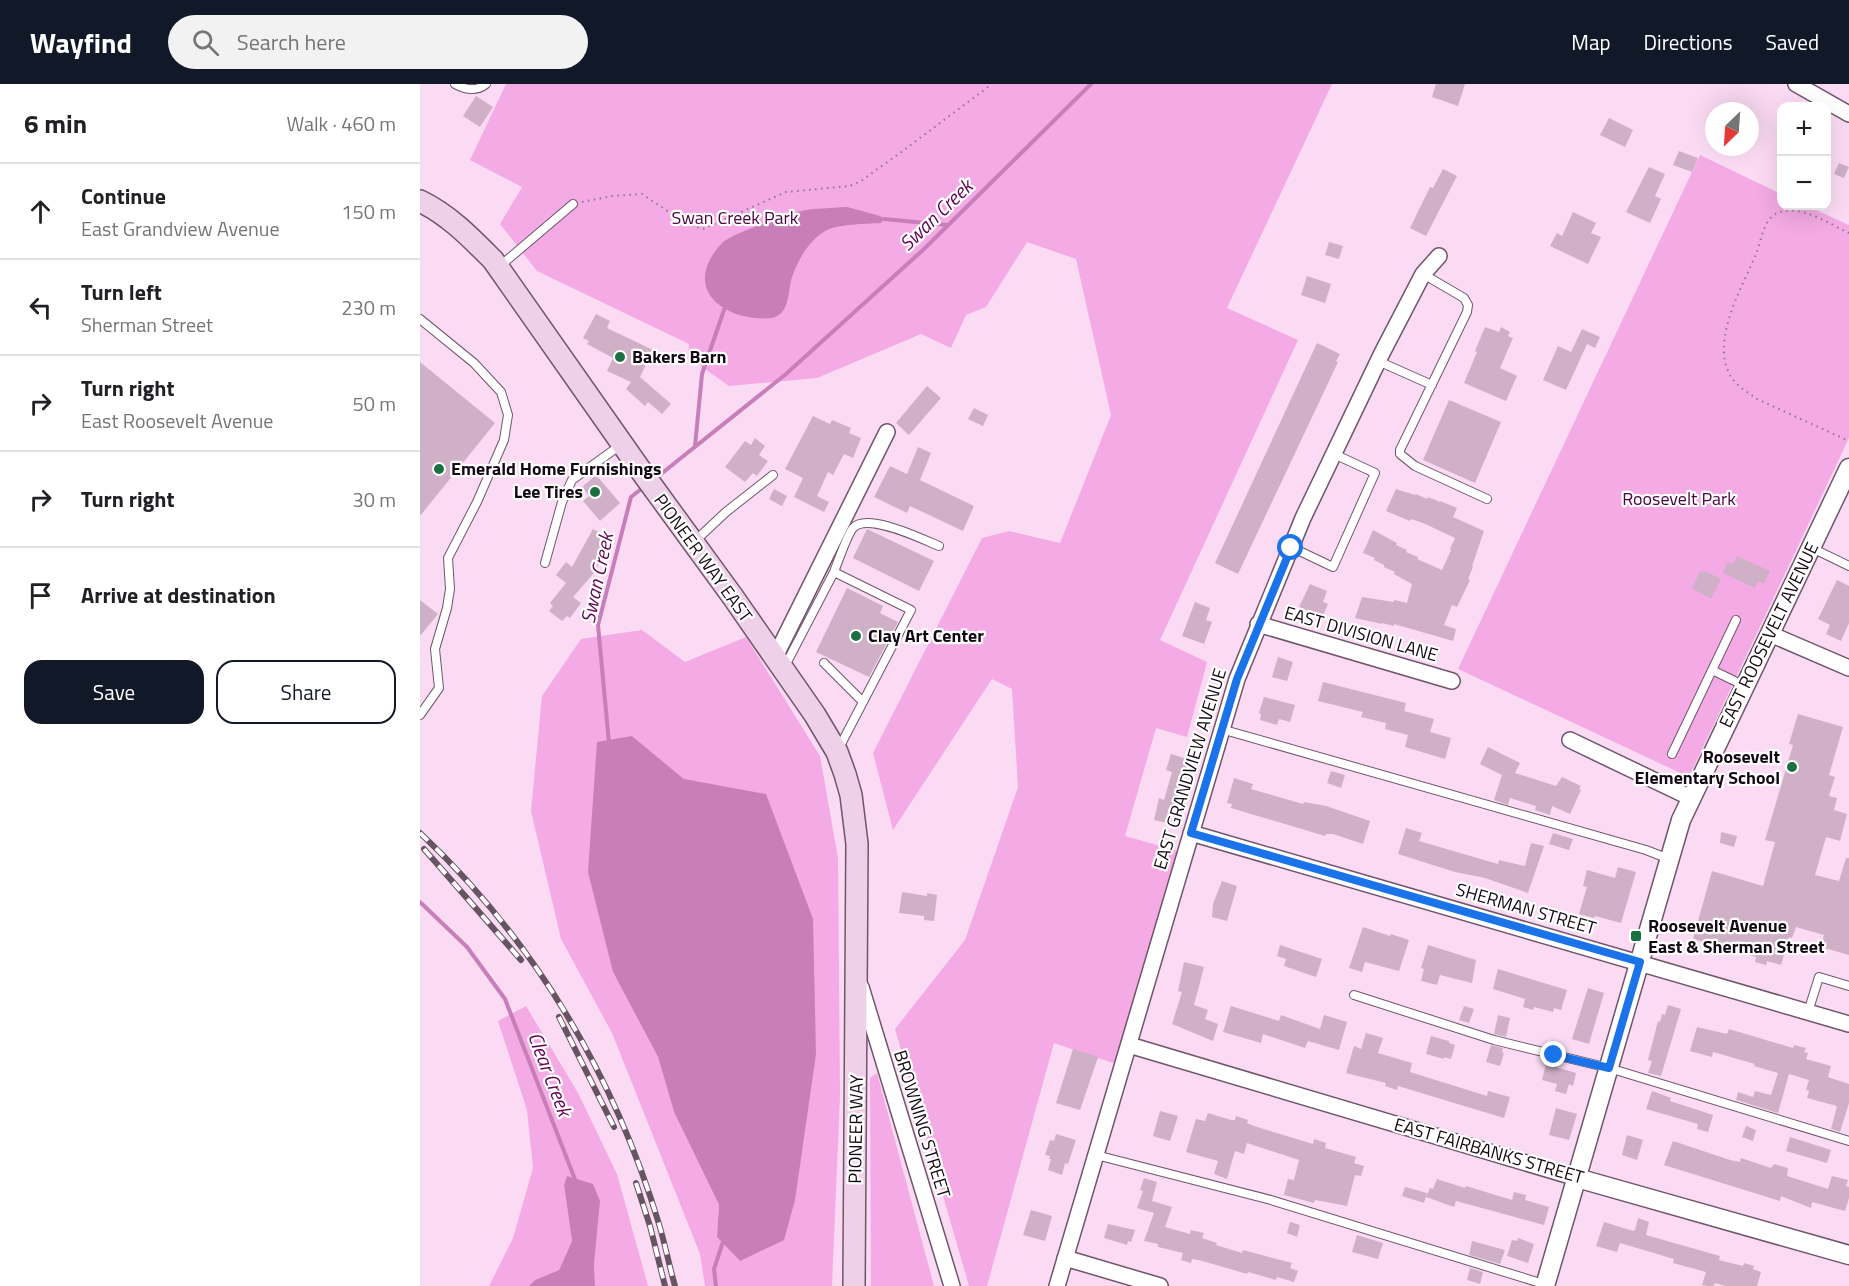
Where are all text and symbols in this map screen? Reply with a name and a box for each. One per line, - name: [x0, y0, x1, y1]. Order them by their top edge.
- search box: [168, 15, 588, 69]
- text: Wayfind: [30, 21, 132, 64]
- text: Search here: [237, 25, 346, 59]
- icon: search: [189, 26, 222, 59]
- text: Map: [1571, 26, 1611, 58]
- text: Directions: [1644, 26, 1733, 58]
- text: Saved: [1766, 26, 1819, 58]
- north arrow: [1705, 102, 1759, 156]
- map controls: [1777, 102, 1831, 210]
- button: +: [1777, 102, 1831, 156]
- text: 6 min: [24, 104, 87, 143]
- text: Walk · 460 m: [287, 108, 396, 139]
- button: −: [1777, 156, 1831, 210]
- water label: Swan Creek: [892, 170, 981, 258]
- text: Continue: [81, 179, 166, 213]
- icon: ahead: [24, 195, 57, 228]
- text: 150 m: [341, 196, 396, 227]
- park label: Swan Creek Park: [672, 204, 799, 231]
- text: East Grandview Avenue: [81, 213, 280, 244]
- text: Turn left: [81, 275, 162, 309]
- icon: left: [24, 291, 57, 324]
- text: 230 m: [341, 292, 396, 323]
- text: Sherman Street: [81, 309, 213, 340]
- place label: Bakers Barn: [632, 343, 726, 370]
- marker: Bakers Barn: [613, 350, 627, 364]
- text: Turn right: [81, 371, 175, 405]
- icon: right: [24, 387, 57, 420]
- text: 50 m: [352, 388, 396, 419]
- text: East Roosevelt Avenue: [81, 405, 273, 436]
- place label: Emerald Home Furnishings: [451, 455, 661, 482]
- marker: Emerald Home Furnishings: [432, 462, 446, 476]
- place label: Lee Tires: [514, 478, 583, 505]
- text: Turn right: [81, 482, 175, 516]
- icon: right: [24, 483, 57, 516]
- text: 30 m: [352, 484, 396, 515]
- marker: Lee Tires: [588, 485, 602, 499]
- park label: Roosevelt Park: [1622, 485, 1736, 512]
- street label: PIONEER WAY EAST: [648, 488, 760, 628]
- water label: Swan Creek: [572, 528, 622, 626]
- route start: [1277, 534, 1303, 560]
- street label: EAST ROOSEVELT AVENUE: [1712, 537, 1825, 732]
- text: Arrive at destination: [81, 578, 276, 612]
- icon: arrive: [24, 579, 57, 612]
- street label: EAST DIVISION LANE: [1281, 599, 1441, 668]
- place label: Clay Art Center: [868, 622, 984, 649]
- marker: Clay Art Center: [849, 629, 863, 643]
- button: Save: [24, 660, 204, 724]
- button: Share: [216, 660, 396, 724]
- street label: EAST GRANDVIEW AVENUE: [1146, 665, 1233, 873]
- place label: Roosevelt Elementary School: [1635, 743, 1780, 791]
- marker: Roosevelt Elementary School: [1785, 760, 1799, 774]
- street label: SHERMAN STREET: [1453, 876, 1600, 942]
- place label: Roosevelt Avenue East & Sherman Street: [1648, 912, 1825, 960]
- marker: Roosevelt Avenue East & Sherman Street: [1629, 929, 1643, 943]
- water label: Clear Creek: [520, 1027, 581, 1122]
- route end: [1540, 1041, 1566, 1067]
- street label: BROWNING STREET: [887, 1047, 958, 1202]
- street label: PIONEER WAY: [841, 1074, 870, 1184]
- street label: EAST FAIRBANKS STREET: [1391, 1110, 1588, 1191]

